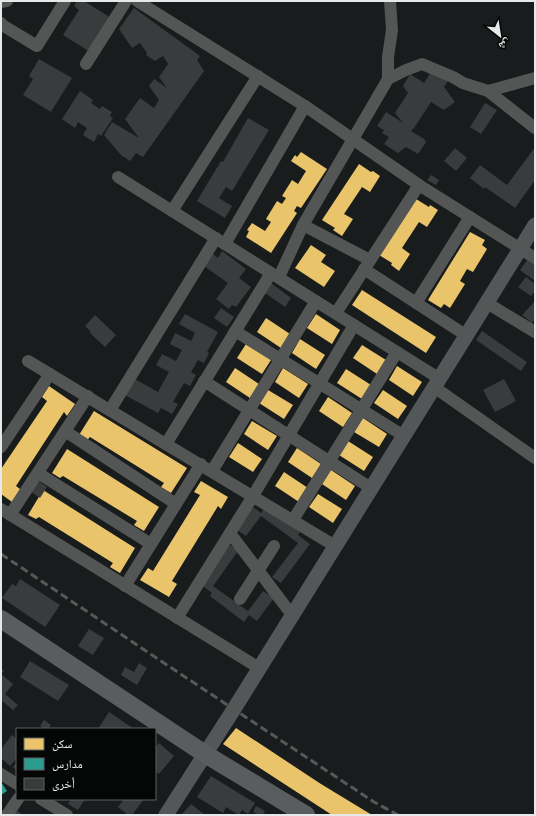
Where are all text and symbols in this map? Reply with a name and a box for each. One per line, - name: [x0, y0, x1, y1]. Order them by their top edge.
- north arrow: [480, 16, 520, 56]
- text: ش: [496, 35, 514, 54]
- legend: [16, 728, 156, 800]
- text: سكن: [52, 736, 73, 751]
- text: مدارس: [52, 756, 83, 771]
- text: أخرى: [52, 776, 75, 791]

